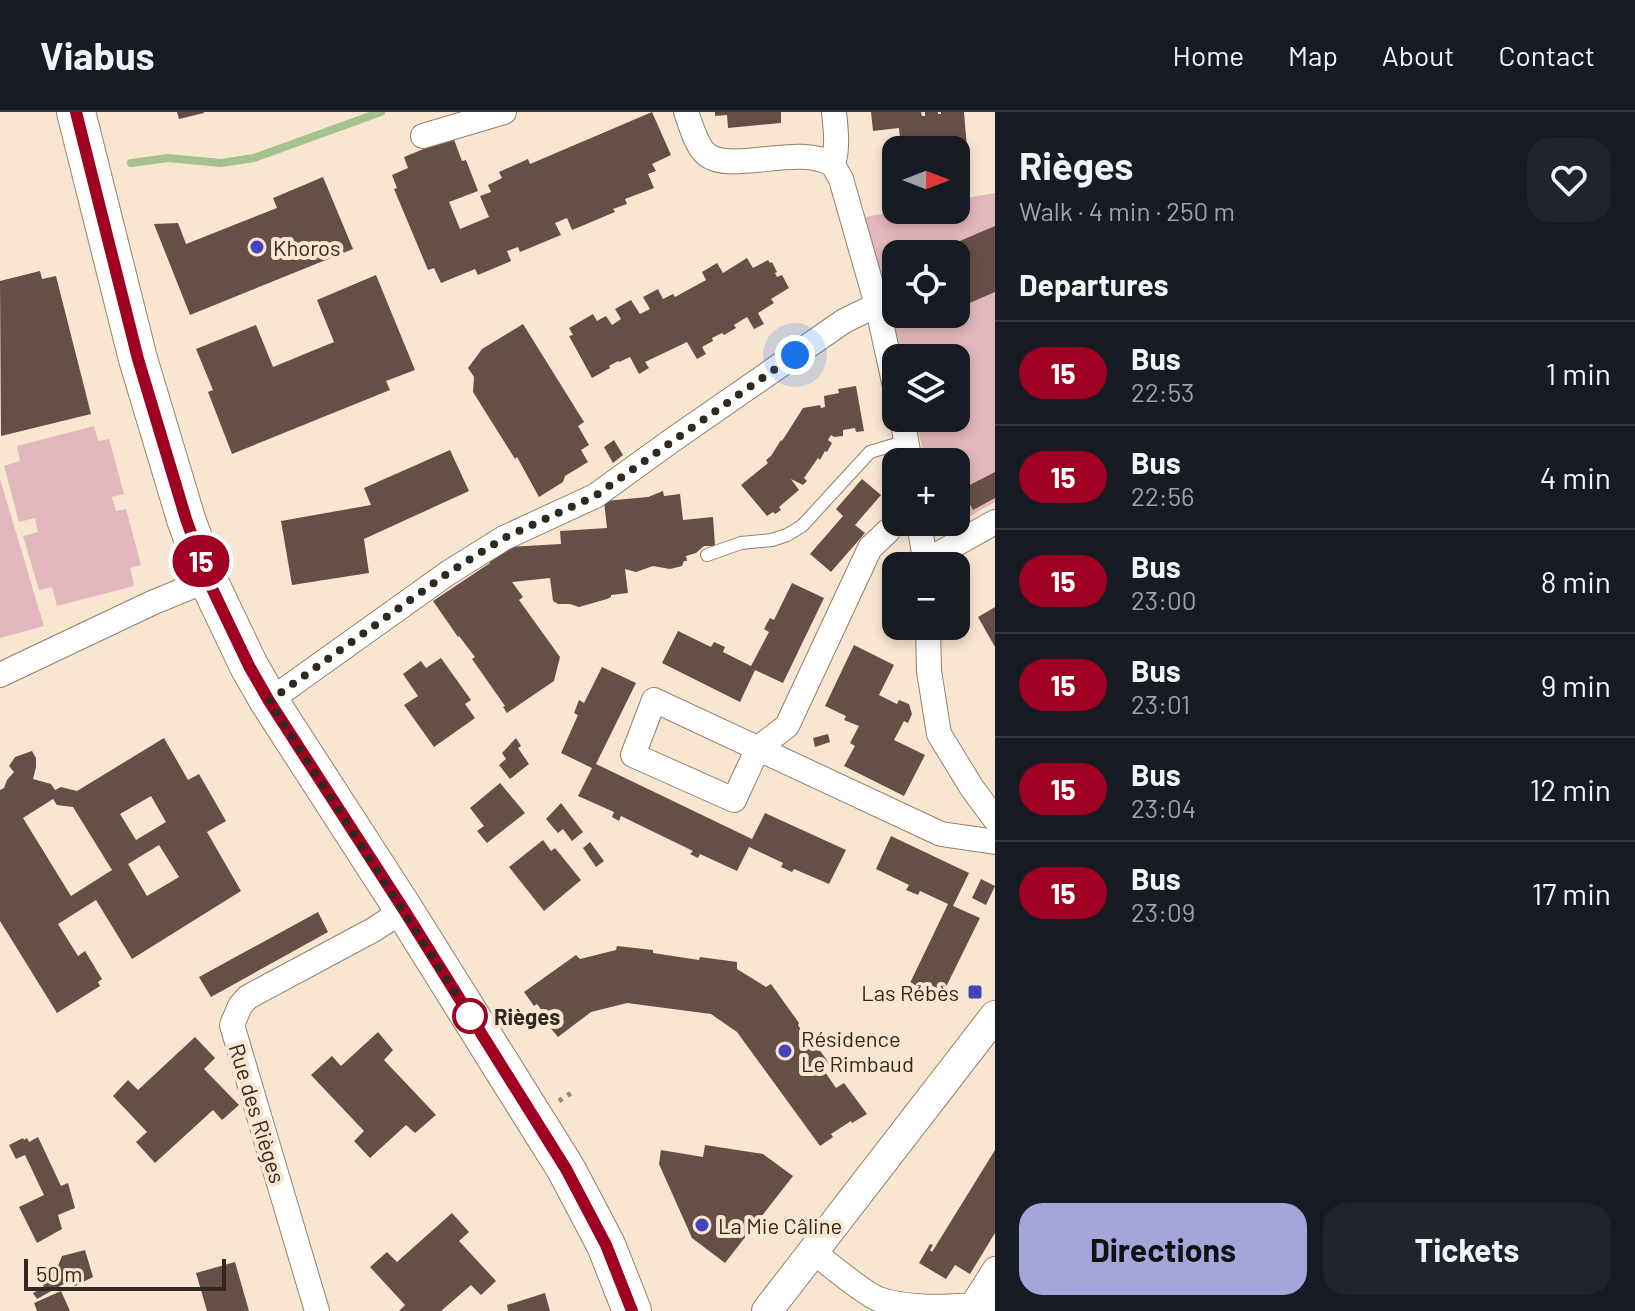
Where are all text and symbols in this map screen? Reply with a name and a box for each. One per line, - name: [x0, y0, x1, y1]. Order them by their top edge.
- text: Viabus: [40, 32, 155, 78]
- text: Home: [1173, 38, 1244, 72]
- text: Map: [1288, 38, 1338, 72]
- text: About: [1382, 38, 1454, 72]
- text: Contact: [1498, 38, 1595, 72]
- north arrow: [882, 136, 970, 224]
- map controls: [882, 136, 970, 640]
- button: heart: [1527, 138, 1611, 222]
- text: Rièges: [1019, 142, 1133, 188]
- text: Walk · 4 min · 250 m: [1019, 195, 1235, 226]
- place label: Khoros: [273, 234, 341, 260]
- marker: Khoros: [248, 238, 266, 256]
- button: locate: [882, 240, 970, 328]
- text: Departures: [1019, 266, 1169, 302]
- your location: [775, 335, 815, 375]
- text: Bus: [1131, 340, 1181, 376]
- button: layers: [882, 344, 970, 432]
- text: 1 min: [1546, 355, 1611, 391]
- text: 15: [1050, 356, 1076, 390]
- text: 22:53: [1131, 376, 1194, 407]
- text: Bus: [1131, 444, 1181, 480]
- button: +: [882, 448, 970, 536]
- text: 4 min: [1540, 459, 1611, 495]
- text: 15: [1050, 460, 1076, 494]
- text: 22:56: [1131, 480, 1194, 511]
- line badge: 15: [165, 535, 237, 587]
- text: 15: [188, 544, 214, 578]
- text: Bus: [1131, 548, 1181, 584]
- button: −: [882, 552, 970, 640]
- text: 8 min: [1541, 563, 1611, 599]
- text: 15: [1050, 564, 1076, 598]
- text: 23:00: [1131, 584, 1196, 615]
- text: Bus: [1131, 652, 1181, 688]
- text: 9 min: [1541, 667, 1611, 703]
- text: 15: [1050, 668, 1076, 702]
- text: 23:01: [1131, 688, 1190, 719]
- text: Bus: [1131, 756, 1181, 792]
- text: 12 min: [1530, 771, 1611, 807]
- text: 15: [1050, 772, 1076, 806]
- text: 23:04: [1131, 792, 1196, 823]
- text: Bus: [1131, 860, 1181, 896]
- text: 17 min: [1532, 875, 1611, 911]
- text: 15: [1050, 876, 1076, 910]
- text: 23:09: [1131, 896, 1195, 927]
- place label: Las Rébès: [861, 979, 959, 1005]
- marker: Las Rébès: [966, 983, 984, 1001]
- marker: Rièges: [453, 999, 487, 1033]
- place label: Rièges: [494, 1003, 560, 1029]
- place label: Résidence Le Rimbaud: [801, 1025, 914, 1076]
- street label: Rue des Rièges: [224, 1040, 292, 1186]
- marker: Résidence Le Rimbaud: [776, 1042, 794, 1060]
- button: Directions: [1019, 1203, 1307, 1295]
- button: Tickets: [1323, 1203, 1611, 1295]
- place label: La Mie Câline: [718, 1212, 842, 1238]
- marker: La Mie Câline: [693, 1216, 711, 1234]
- scale bar: [24, 1255, 226, 1291]
- text: 50 m: [36, 1260, 82, 1286]

